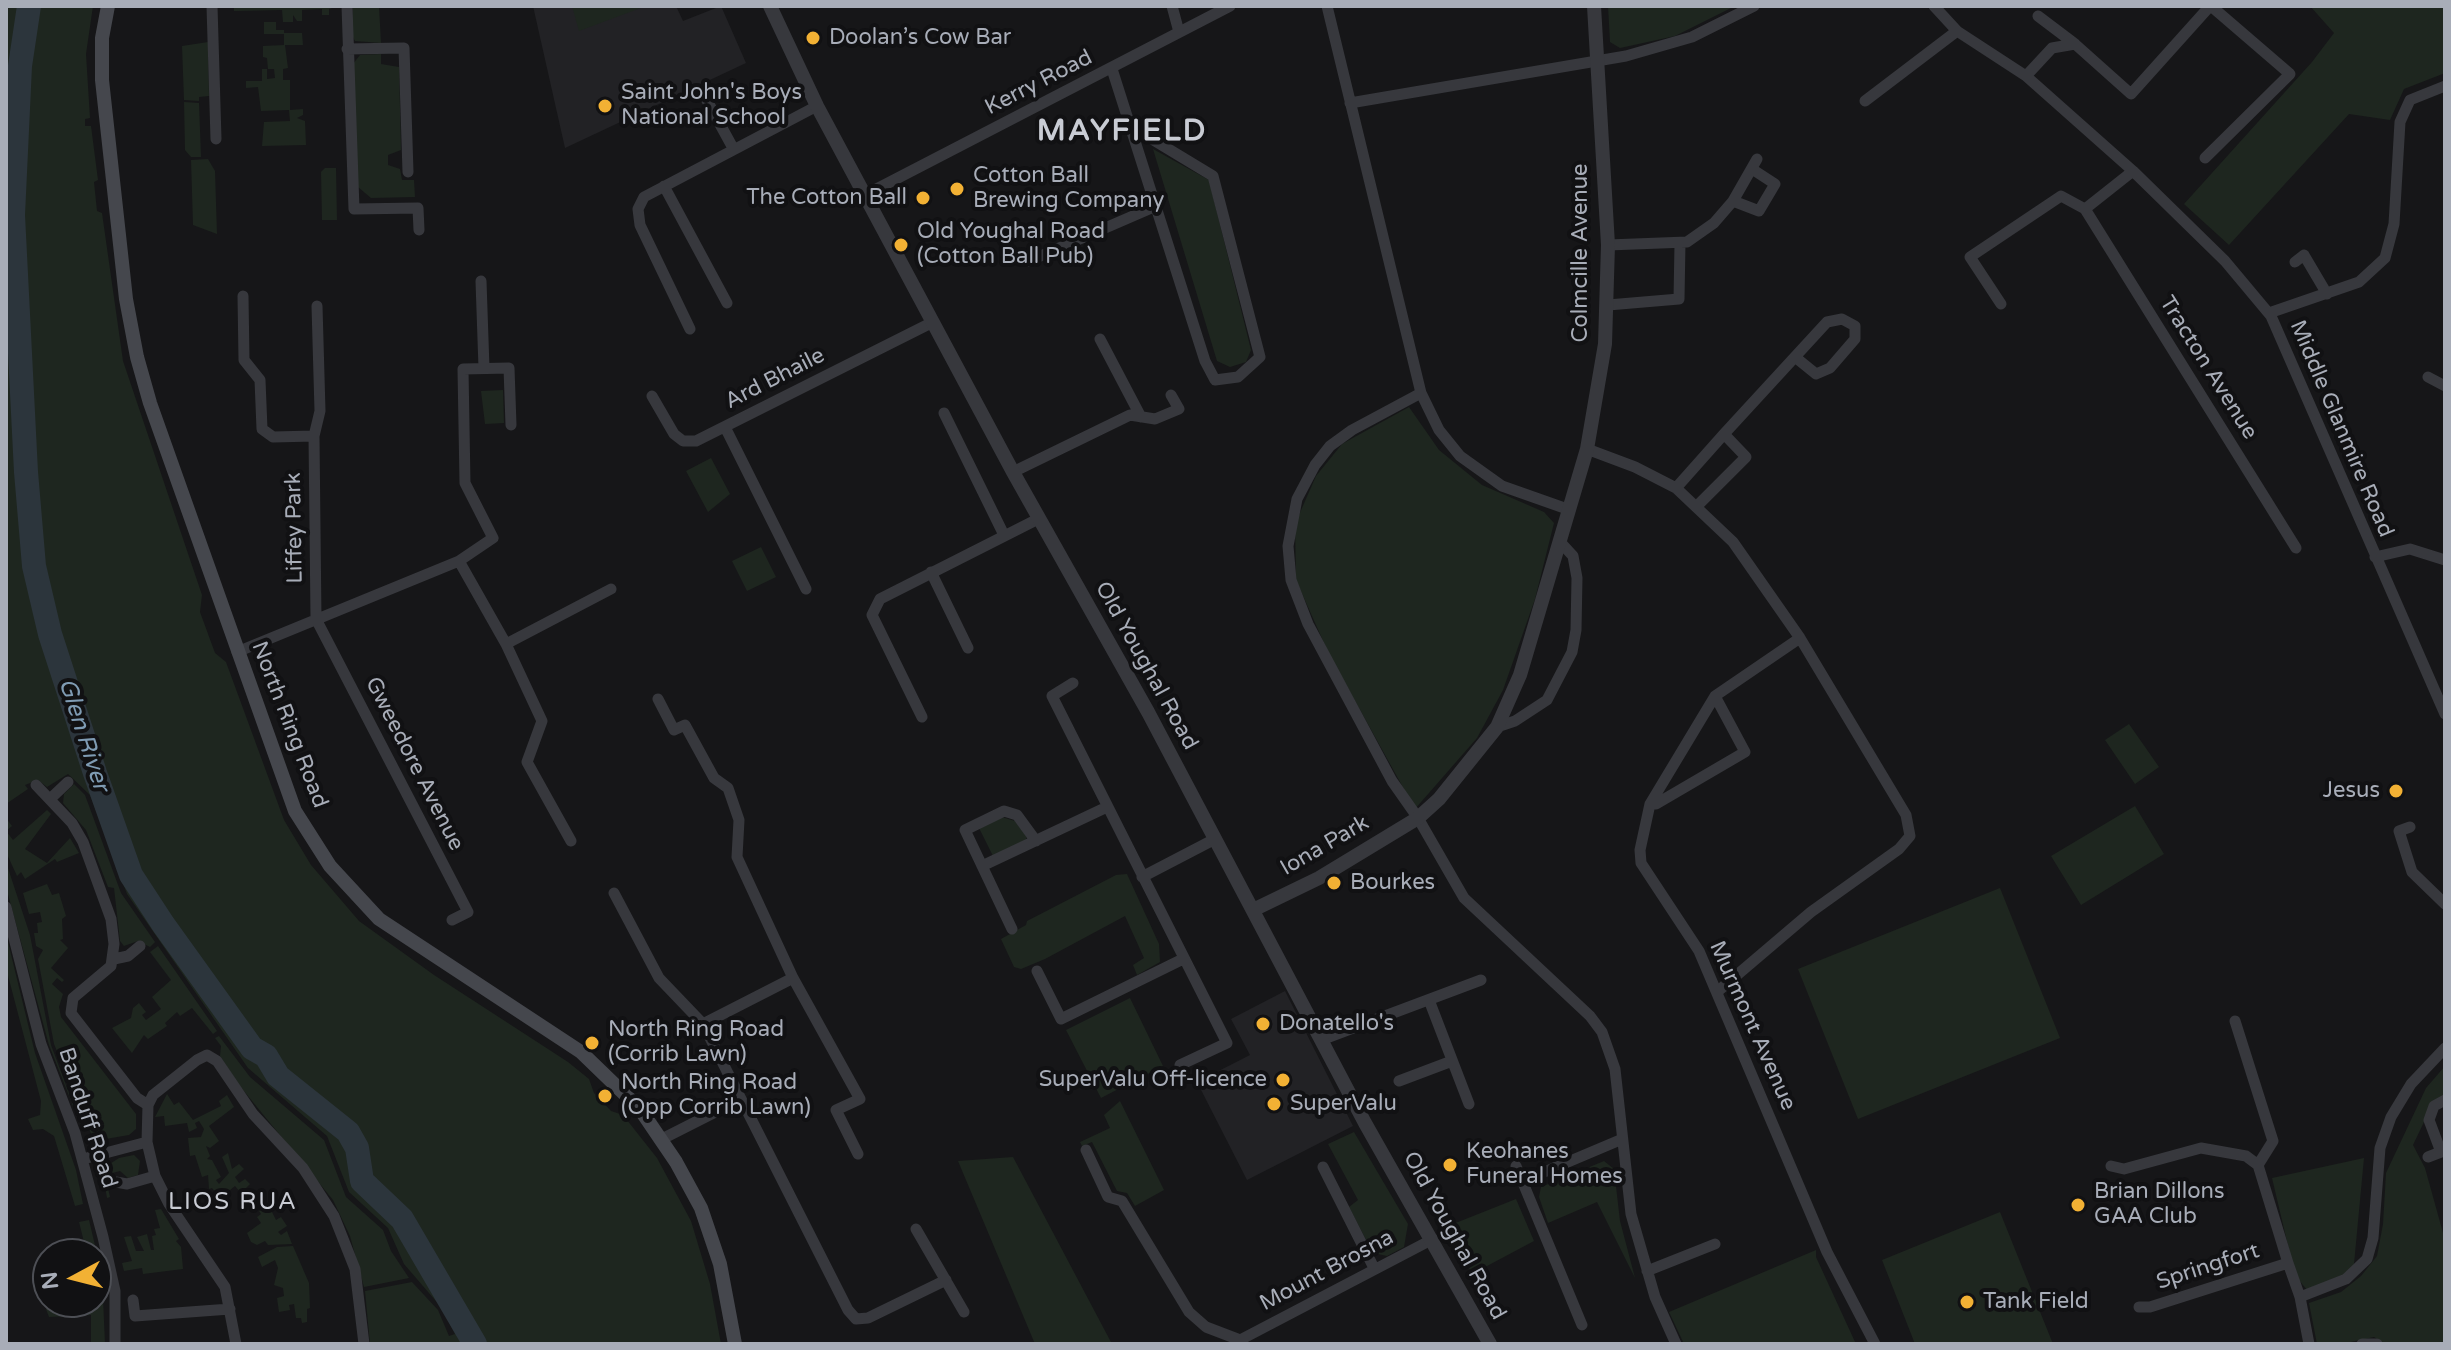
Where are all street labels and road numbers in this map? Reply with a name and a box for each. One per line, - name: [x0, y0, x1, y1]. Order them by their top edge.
- street label: Kerry Road: [981, 45, 1097, 121]
- street label: Colmcille Avenue: [1568, 163, 1594, 343]
- street label: Tracton Avenue: [2153, 291, 2263, 445]
- street label: Middle Glanmire Road: [2283, 317, 2399, 541]
- street label: Ard Bhaile: [721, 343, 829, 415]
- street label: Liffey Park: [281, 472, 309, 584]
- street label: Old Youghal Road: [1089, 577, 1203, 755]
- street label: North Ring Road: [245, 638, 333, 812]
- street label: Gweedore Avenue: [359, 673, 469, 855]
- street label: Iona Park: [1276, 810, 1374, 882]
- street label: Murmont Avenue: [1703, 937, 1801, 1115]
- street label: Banduff Road: [52, 1044, 122, 1192]
- street label: Old Youghal Road: [1397, 1147, 1511, 1325]
- street label: Mount Brosna: [1256, 1225, 1398, 1317]
- street label: Springfort: [2153, 1238, 2263, 1296]

